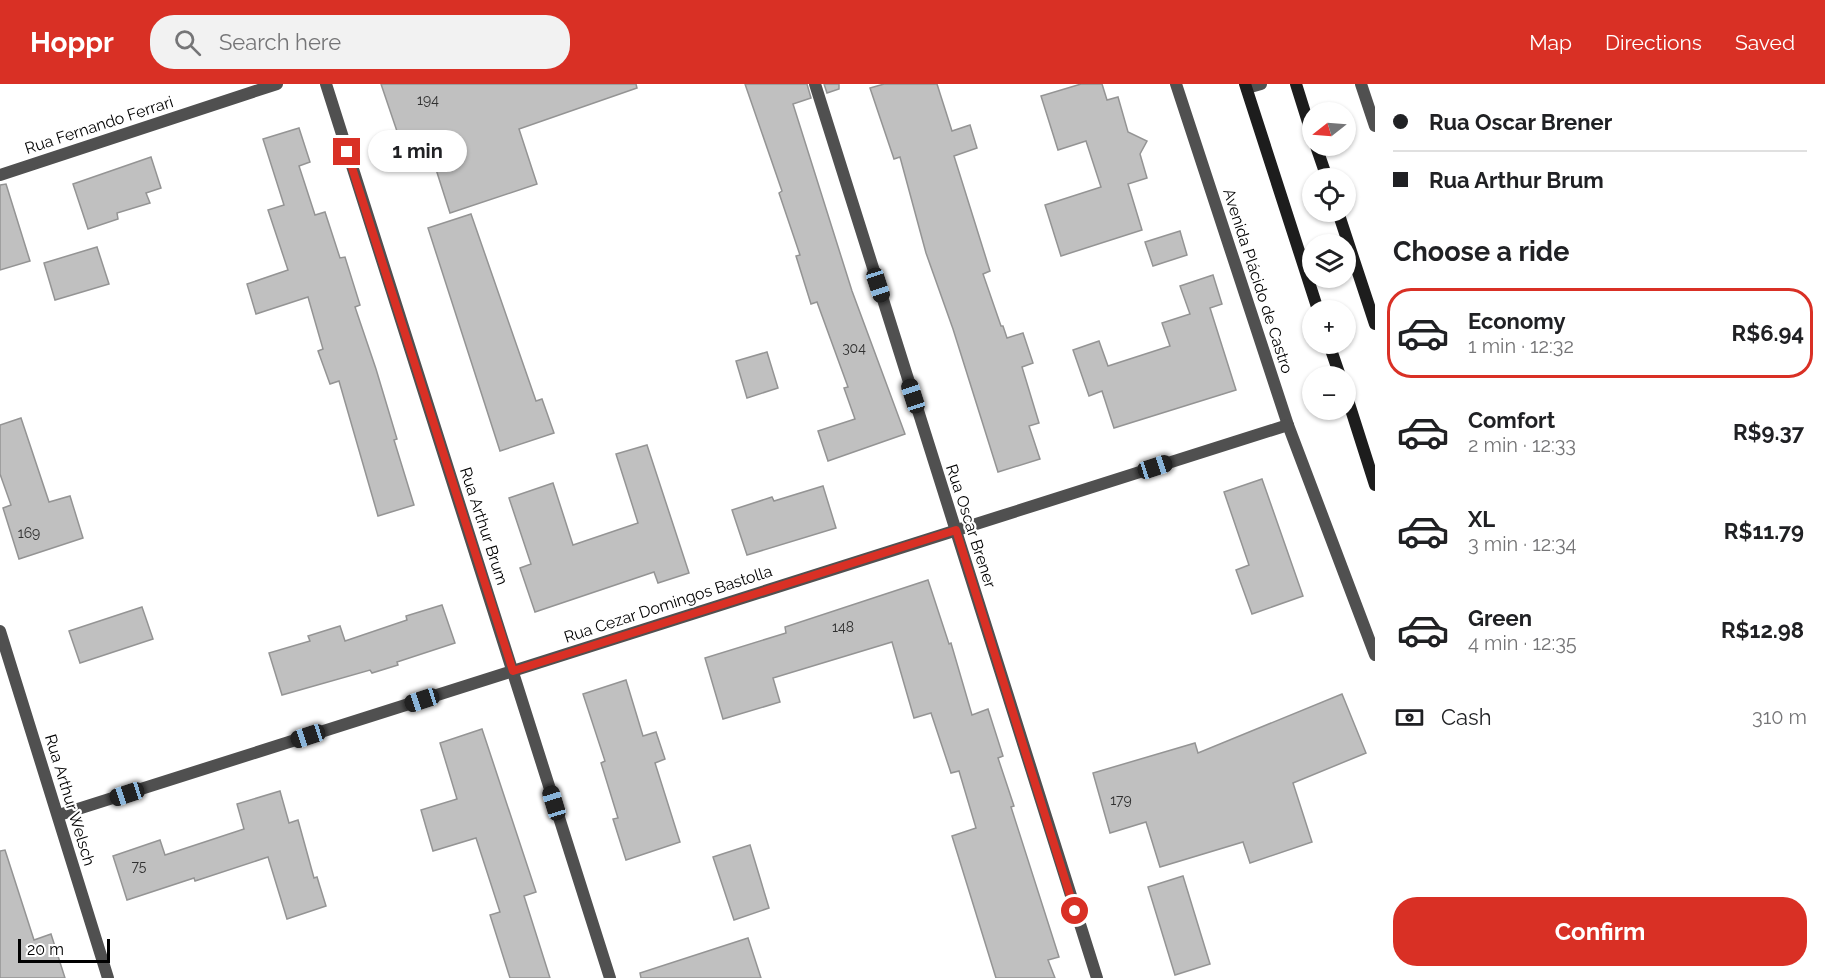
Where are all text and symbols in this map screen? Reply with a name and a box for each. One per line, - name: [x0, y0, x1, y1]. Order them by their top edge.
- search box: [150, 15, 570, 69]
- text: Hoppr: [30, 26, 114, 59]
- icon: search: [171, 26, 204, 59]
- text: Search here: [219, 29, 341, 55]
- text: Map: [1529, 30, 1572, 55]
- text: Directions: [1605, 30, 1702, 55]
- text: Saved: [1735, 30, 1795, 55]
- street label: Rua Fernando Ferrari: [22, 92, 176, 158]
- house number: 194: [417, 92, 439, 108]
- north arrow: [1302, 102, 1356, 156]
- map controls: [1302, 102, 1356, 420]
- text: Rua Oscar Brener: [1429, 109, 1612, 135]
- callout: 1 min: [368, 131, 467, 173]
- route end: [333, 138, 360, 165]
- text: 1 min: [392, 139, 443, 163]
- text: Rua Arthur Brum: [1429, 167, 1604, 193]
- button: locate: [1302, 168, 1356, 222]
- street label: Avenida Plácido de Castro: [1219, 186, 1297, 376]
- button: layers: [1302, 234, 1356, 288]
- text: Choose a ride: [1393, 236, 1569, 267]
- car: [864, 265, 892, 305]
- button: +: [1302, 300, 1356, 354]
- icon: car: [1396, 306, 1450, 360]
- text: Economy: [1468, 308, 1566, 334]
- text: R$6.94: [1732, 320, 1804, 346]
- text: 1 min · 12:32: [1468, 334, 1574, 358]
- house number: 304: [842, 340, 866, 356]
- button: −: [1302, 366, 1356, 420]
- car: [899, 376, 927, 416]
- icon: car: [1396, 405, 1450, 459]
- text: Comfort: [1468, 407, 1555, 433]
- text: R$9.37: [1733, 419, 1804, 445]
- text: 2 min · 12:33: [1468, 433, 1576, 457]
- car: [1135, 453, 1175, 481]
- street label: Rua Oscar Brener: [942, 462, 1000, 591]
- street label: Rua Arthur Brum: [456, 465, 512, 587]
- icon: car: [1396, 504, 1450, 558]
- text: XL: [1468, 506, 1495, 532]
- text: R$11.79: [1724, 518, 1804, 544]
- house number: 169: [18, 525, 40, 541]
- text: 3 min · 12:34: [1468, 532, 1577, 556]
- street label: Rua Cezar Domingos Bastolla: [562, 561, 774, 647]
- icon: car: [1396, 603, 1450, 657]
- text: Green: [1468, 605, 1532, 631]
- text: R$12.98: [1721, 617, 1804, 643]
- house number: 148: [832, 619, 854, 635]
- text: 4 min · 12:35: [1468, 631, 1577, 655]
- car: [402, 686, 442, 714]
- icon: cash: [1393, 701, 1426, 734]
- text: Cash: [1441, 704, 1492, 730]
- text: 310 m: [1752, 705, 1807, 729]
- car: [288, 722, 328, 750]
- street label: Rua Arthur Welsch: [41, 732, 99, 868]
- car: [107, 780, 147, 808]
- car: [540, 783, 568, 823]
- house number: 179: [1110, 792, 1132, 808]
- house number: 75: [132, 858, 147, 874]
- route start: [1061, 897, 1088, 924]
- button: Confirm: [1393, 897, 1807, 966]
- scale bar: [18, 936, 110, 964]
- text: 20 m: [27, 940, 64, 959]

